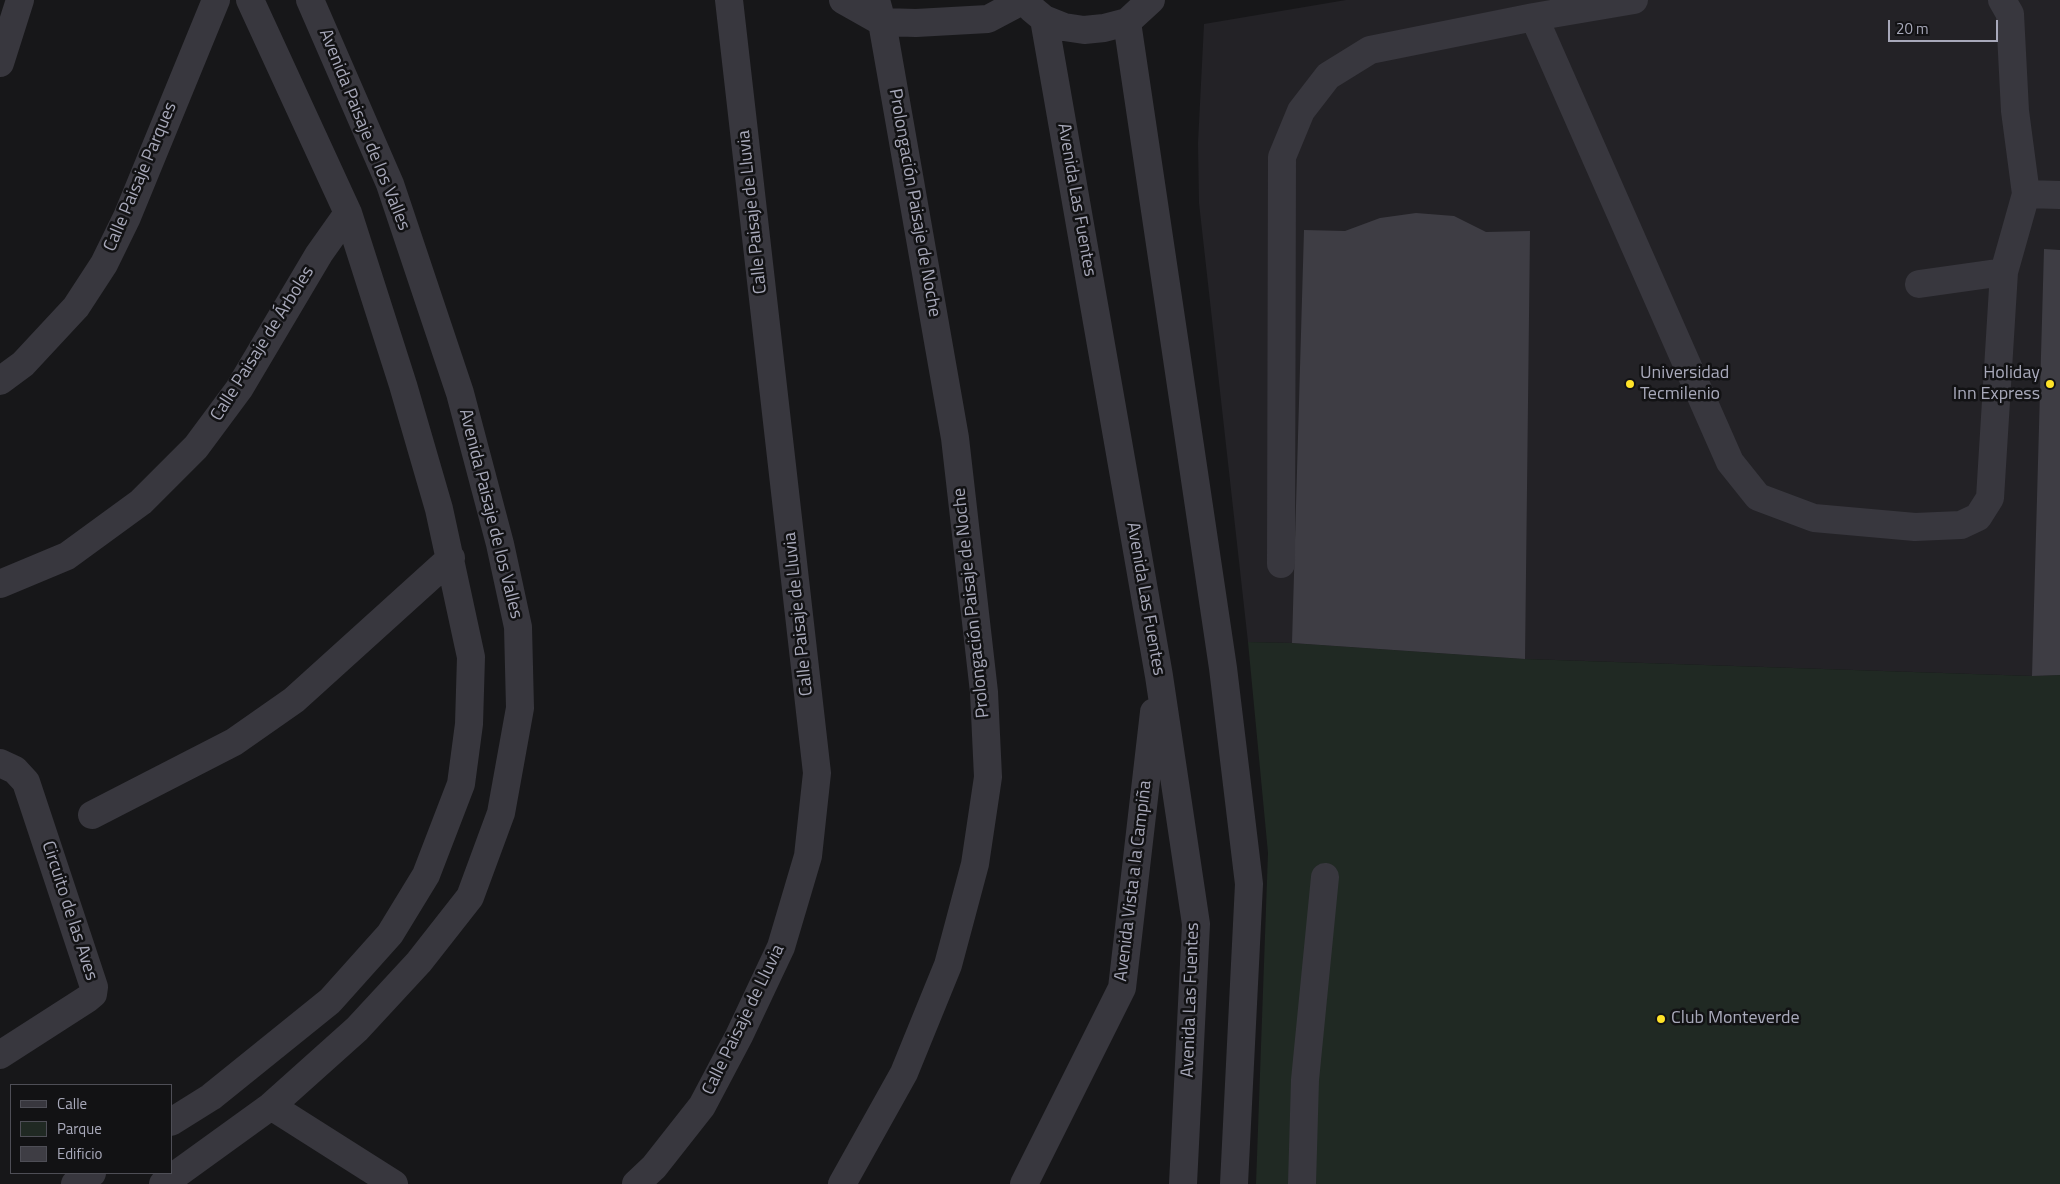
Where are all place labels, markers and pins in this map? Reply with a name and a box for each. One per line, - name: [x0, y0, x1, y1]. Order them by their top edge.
- place label: Universidad Tecmilenio: [1640, 363, 1729, 406]
- place label: Holiday Inn Express: [1953, 363, 2040, 406]
- marker: Universidad Tecmilenio: [1624, 378, 1636, 390]
- marker: Holiday Inn Express: [2044, 378, 2056, 390]
- place label: Club Monteverde: [1671, 1008, 1800, 1030]
- marker: Club Monteverde: [1655, 1013, 1667, 1025]

